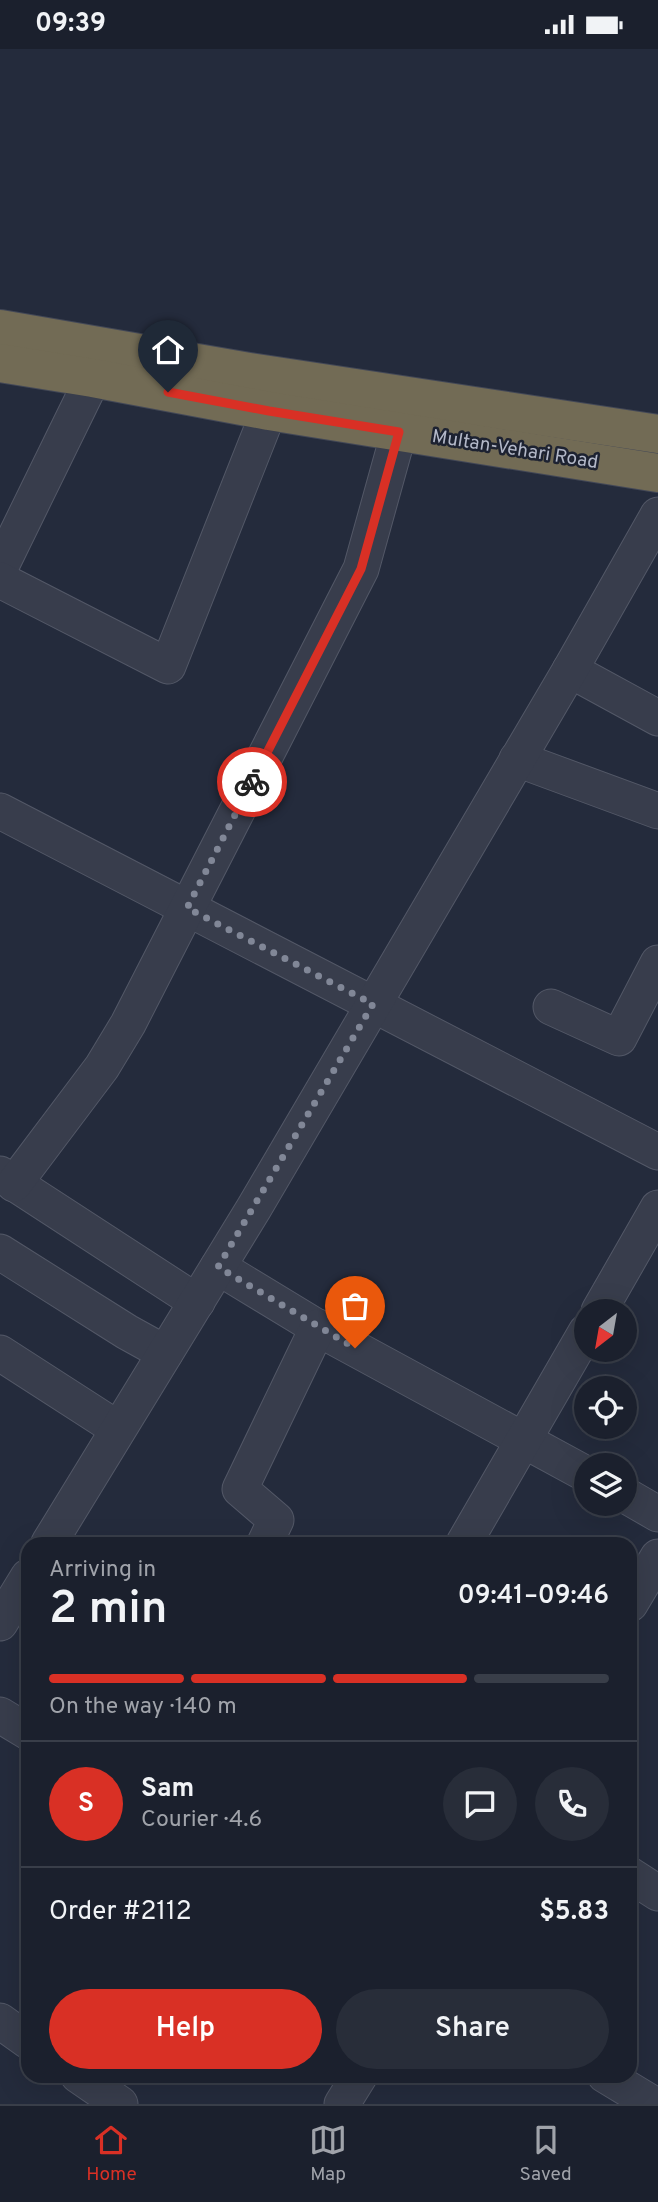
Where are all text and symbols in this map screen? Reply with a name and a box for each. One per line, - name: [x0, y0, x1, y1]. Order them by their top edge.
- text: 09:39: [35, 8, 106, 41]
- pin: [138, 320, 198, 392]
- icon: home: [149, 331, 187, 369]
- street label: Multan-Vehari Road: [430, 425, 600, 475]
- courier: [217, 747, 287, 817]
- icon: bike: [233, 763, 271, 801]
- pin: [325, 1276, 385, 1348]
- icon: bag: [336, 1287, 374, 1325]
- north arrow: [574, 1299, 637, 1361]
- map controls: [574, 1299, 637, 1516]
- button: locate: [574, 1376, 637, 1439]
- button: layers: [574, 1453, 637, 1516]
- text: Arriving in: [49, 1556, 156, 1585]
- text: 09:41–09:46: [458, 1580, 609, 1613]
- text: 2 min: [49, 1581, 168, 1640]
- text: On the way · 140 m: [49, 1693, 237, 1722]
- button: chat: [443, 1767, 517, 1841]
- button: phone: [535, 1767, 609, 1841]
- text: Sam: [141, 1773, 194, 1806]
- text: S: [78, 1788, 94, 1821]
- text: Courier · 4.6: [141, 1806, 262, 1835]
- text: Order #2112: [49, 1896, 192, 1929]
- text: $5.83: [539, 1896, 609, 1929]
- button: Help: [49, 1989, 322, 2069]
- button: Share: [336, 1989, 609, 2069]
- tab: Home: [86, 2121, 137, 2187]
- tab: Map: [309, 2121, 347, 2187]
- tab: Saved: [520, 2121, 572, 2187]

